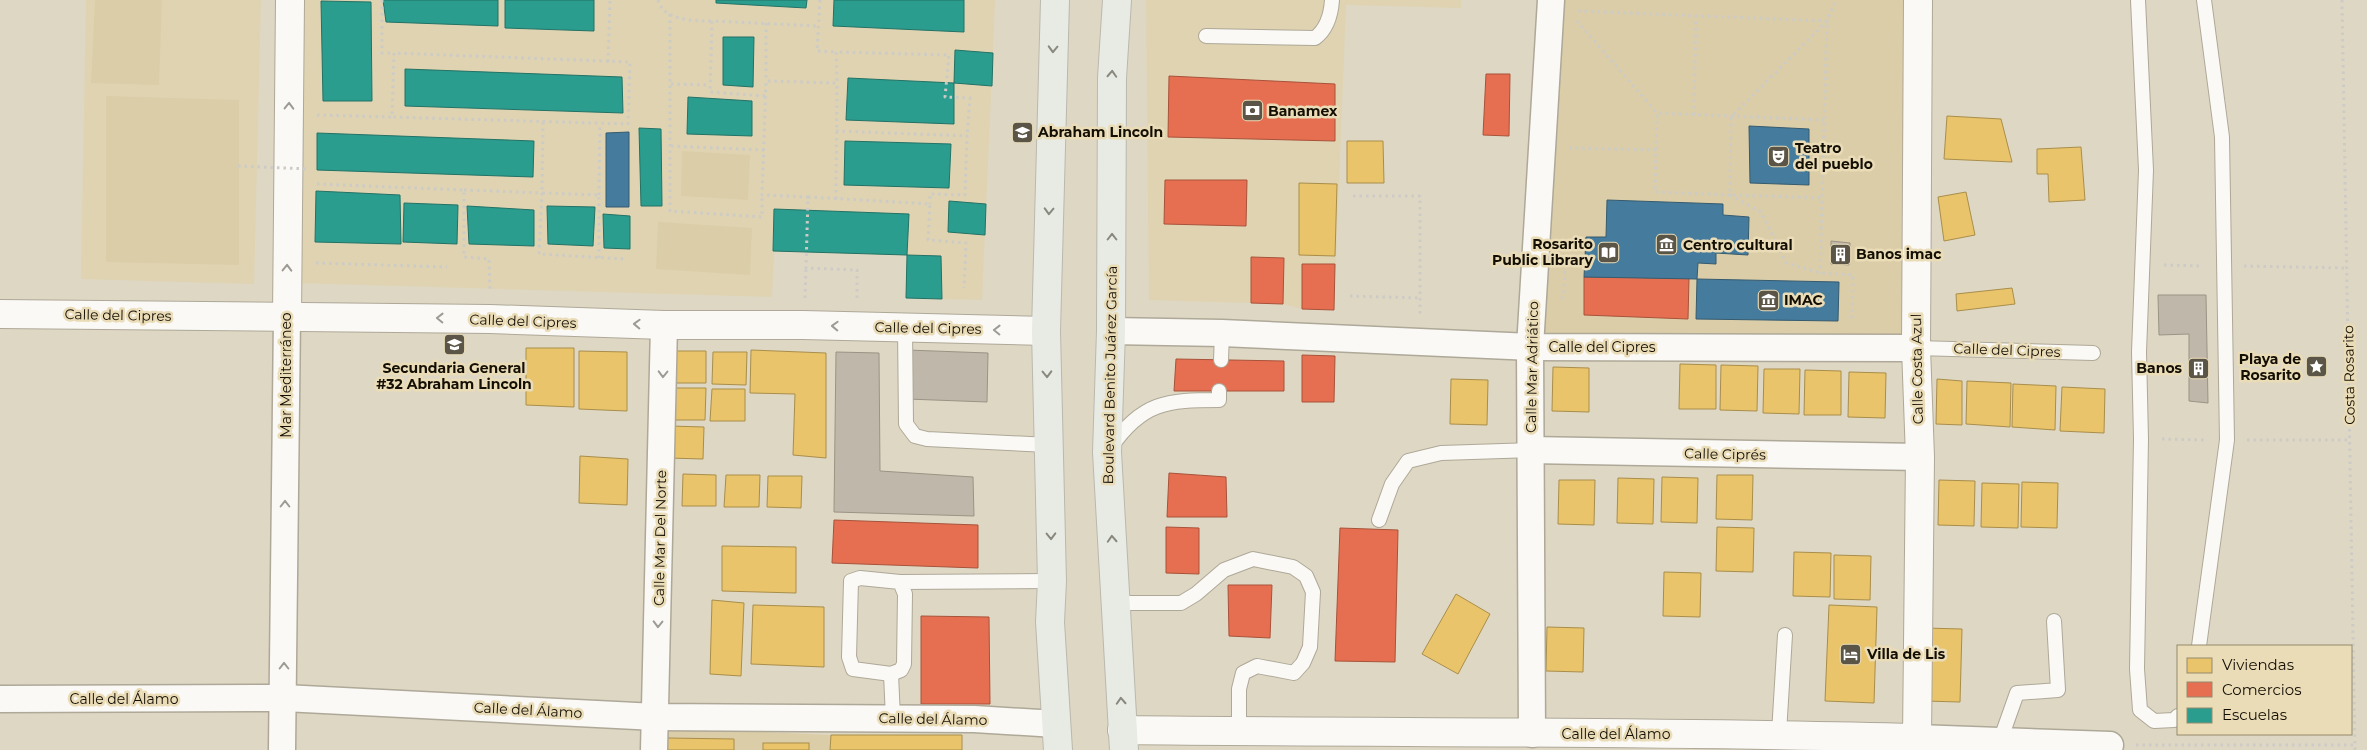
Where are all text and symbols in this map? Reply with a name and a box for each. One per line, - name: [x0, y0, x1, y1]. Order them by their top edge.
- one-way arrow: [1048, 45, 1059, 53]
- one-way arrow: [1107, 70, 1118, 78]
- bank icon: Banamex: [1240, 99, 1264, 123]
- one-way arrow: [283, 102, 294, 110]
- place label: Banamex: [1268, 102, 1338, 120]
- school or university icon: Abraham Lincoln: [1010, 120, 1034, 144]
- place label: Abraham Lincoln: [1037, 123, 1163, 141]
- place label: Teatro del pueblo: [1795, 139, 1873, 173]
- theatre icon: Teatro del pueblo: [1767, 144, 1791, 168]
- one-way arrow: [1044, 208, 1054, 215]
- one-way arrow: [1107, 233, 1117, 240]
- museum icon: Centro cultural: [1655, 233, 1679, 257]
- place label: Rosarito Public Library: [1492, 235, 1594, 269]
- place label: Centro cultural: [1683, 236, 1793, 254]
- library icon: Rosarito Public Library: [1597, 240, 1621, 264]
- building icon: Banos imac: [1828, 242, 1852, 266]
- place label: Banos imac: [1856, 245, 1942, 263]
- one-way arrow: [282, 264, 292, 272]
- street label: Boulevard Benito Juárez García: [1099, 266, 1121, 484]
- museum icon: IMAC: [1756, 288, 1780, 312]
- place label: IMAC: [1784, 291, 1823, 309]
- street label: Calle Mar Adriático: [1522, 301, 1542, 433]
- street label: Calle del Cipres: [64, 305, 172, 325]
- street label: Calle del Cipres: [469, 310, 577, 332]
- street label: Mar Mediterráneo: [277, 312, 295, 438]
- one-way arrow: [436, 313, 444, 324]
- street label: Calle Costa Azul: [1907, 314, 1927, 424]
- street label: Calle del Cipres: [874, 318, 982, 338]
- one-way arrow: [633, 319, 641, 330]
- one-way arrow: [831, 320, 839, 331]
- one-way arrow: [993, 325, 1000, 335]
- street label: Costa Rosarito: [2339, 325, 2359, 425]
- school or university icon: Secundaria General #32 Abraham Lincoln: [442, 333, 466, 357]
- street label: Calle del Cipres: [1548, 338, 1656, 356]
- street label: Calle del Cipres: [1953, 339, 2061, 361]
- place label: Playa de Rosarito: [2239, 350, 2301, 384]
- place icon: Playa de Rosarito: [2305, 355, 2329, 379]
- building icon: Banos: [2186, 356, 2210, 380]
- place label: Secundaria General #32 Abraham Lincoln: [376, 359, 532, 393]
- place label: Banos: [2136, 359, 2183, 377]
- one-way arrow: [658, 370, 669, 378]
- one-way arrow: [1042, 370, 1052, 378]
- street label: Calle Ciprés: [1684, 444, 1766, 464]
- street label: Calle Mar Del Norte: [650, 470, 670, 606]
- one-way arrow: [280, 500, 290, 508]
- one-way arrow: [1045, 532, 1056, 540]
- one-way arrow: [1107, 535, 1118, 543]
- one-way arrow: [652, 620, 663, 628]
- hotel icon: Villa de Lis: [1839, 642, 1863, 666]
- place label: Villa de Lis: [1866, 645, 1946, 663]
- legend: [2177, 645, 2352, 735]
- text: Viviendas: [2222, 655, 2294, 674]
- one-way arrow: [279, 662, 289, 670]
- text: Comercios: [2222, 680, 2302, 699]
- street label: Calle del Álamo: [70, 690, 179, 708]
- one-way arrow: [1115, 697, 1126, 705]
- street label: Calle del Álamo: [473, 698, 583, 722]
- text: Escuelas: [2222, 705, 2287, 724]
- street label: Calle del Álamo: [878, 709, 988, 729]
- street label: Calle del Álamo: [1562, 725, 1671, 743]

